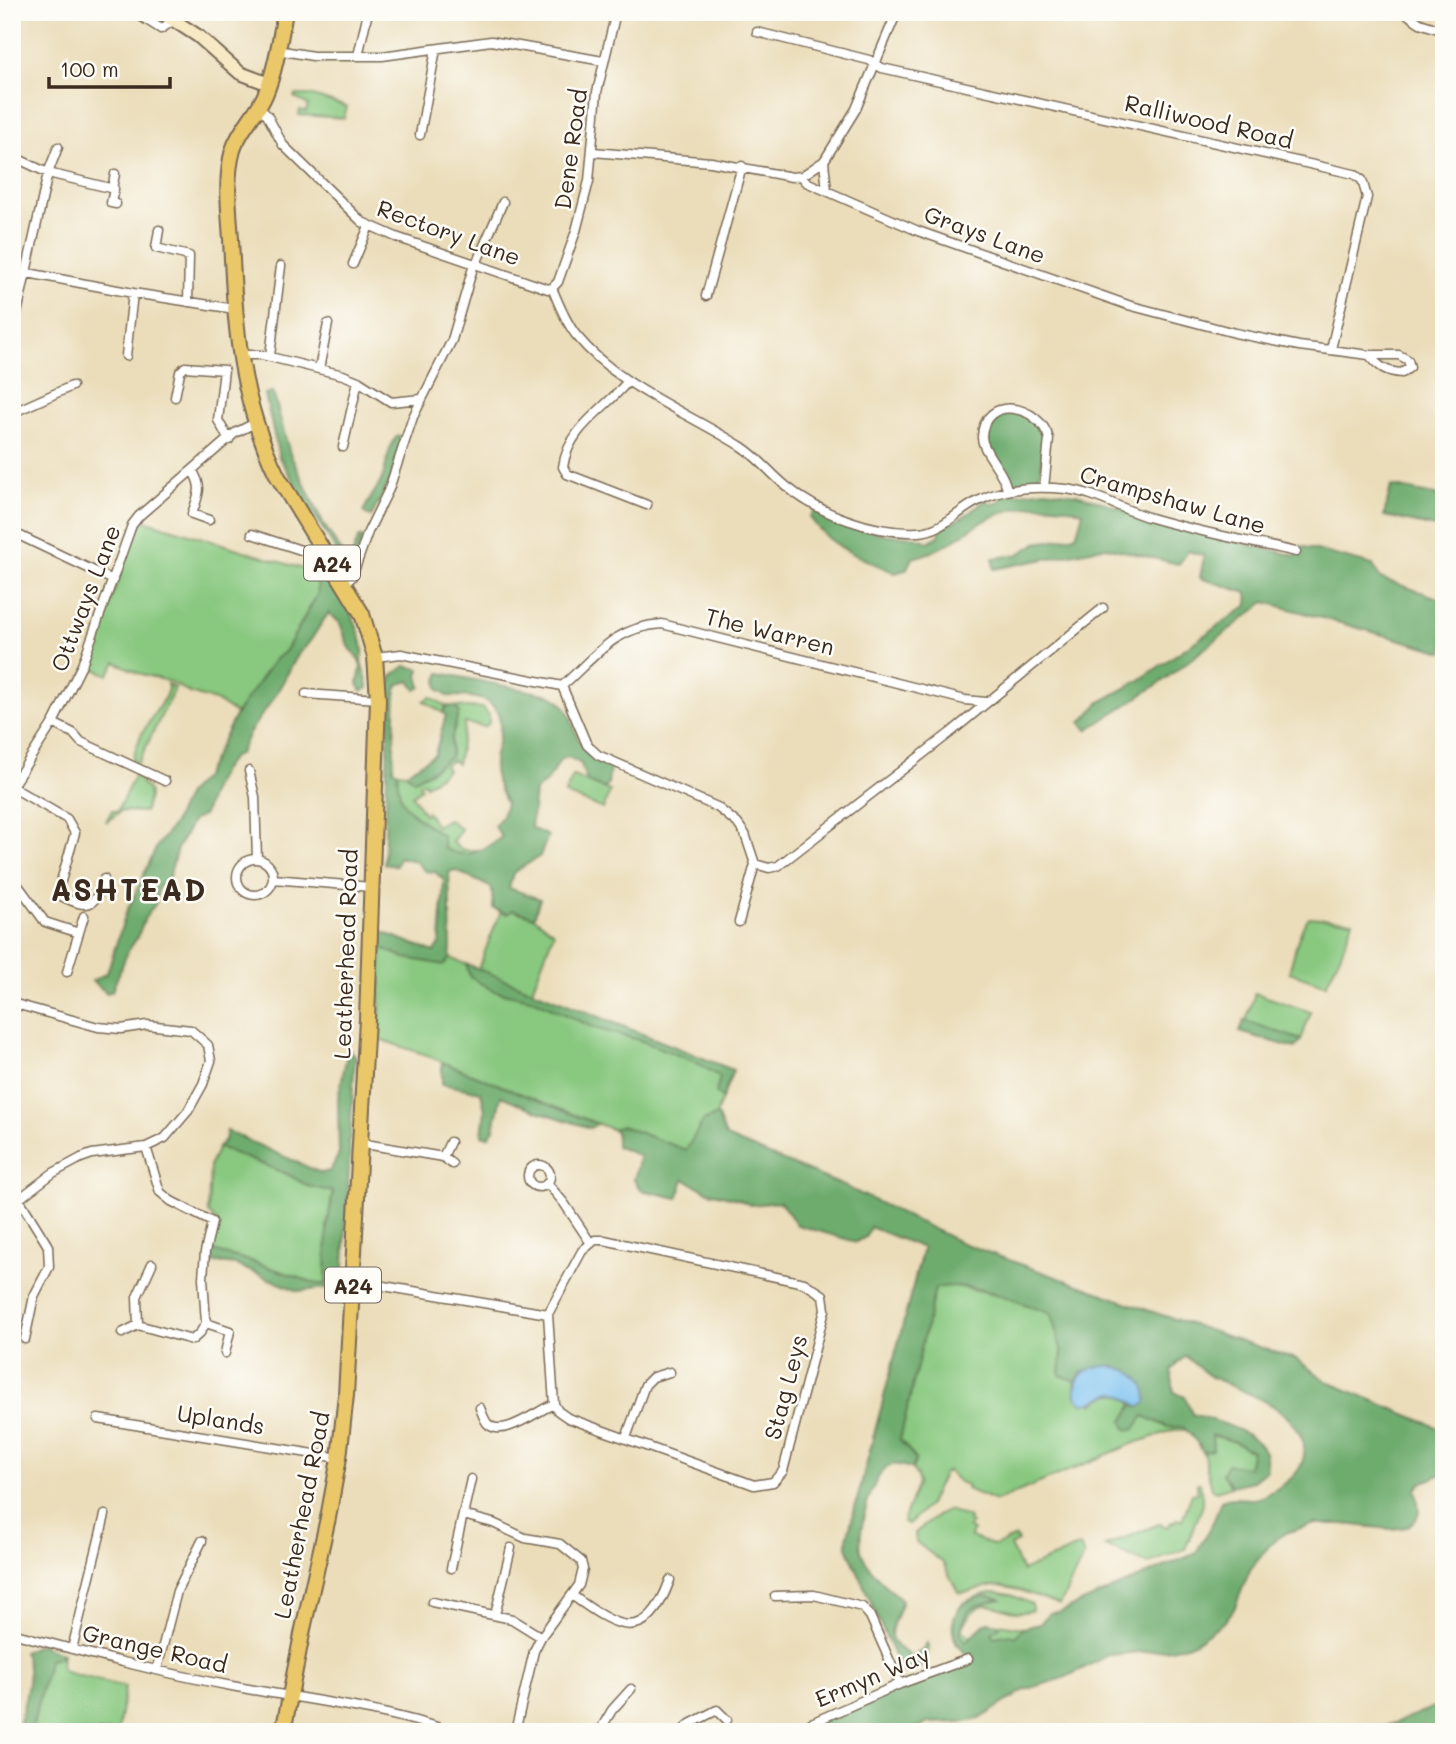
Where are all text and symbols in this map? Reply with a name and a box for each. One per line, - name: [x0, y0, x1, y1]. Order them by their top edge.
- scale bar: [49, 46, 170, 90]
- text: 100 m: [60, 55, 119, 82]
- street label: Dene Road: [547, 87, 593, 211]
- street label: Ralliwood Road: [1122, 87, 1296, 155]
- street label: Rectory Lane: [373, 192, 525, 272]
- street label: Grays Lane: [920, 198, 1050, 270]
- street label: Crampshaw Lane: [1077, 458, 1269, 540]
- street label: Ottways Lane: [43, 520, 127, 676]
- road number: A24: [304, 546, 360, 580]
- street label: The Warren: [702, 600, 838, 662]
- street label: Leatherhead Road: [326, 848, 364, 1060]
- district label: ASHTEAD: [50, 869, 208, 909]
- road number: A24: [325, 1268, 381, 1302]
- street label: Stag Leys: [757, 1331, 813, 1443]
- street label: Uplands: [175, 1397, 267, 1441]
- street label: Leatherhead Road: [266, 1409, 336, 1621]
- street label: Grange Road: [80, 1617, 230, 1679]
- street label: Ermyn Way: [810, 1638, 934, 1714]

